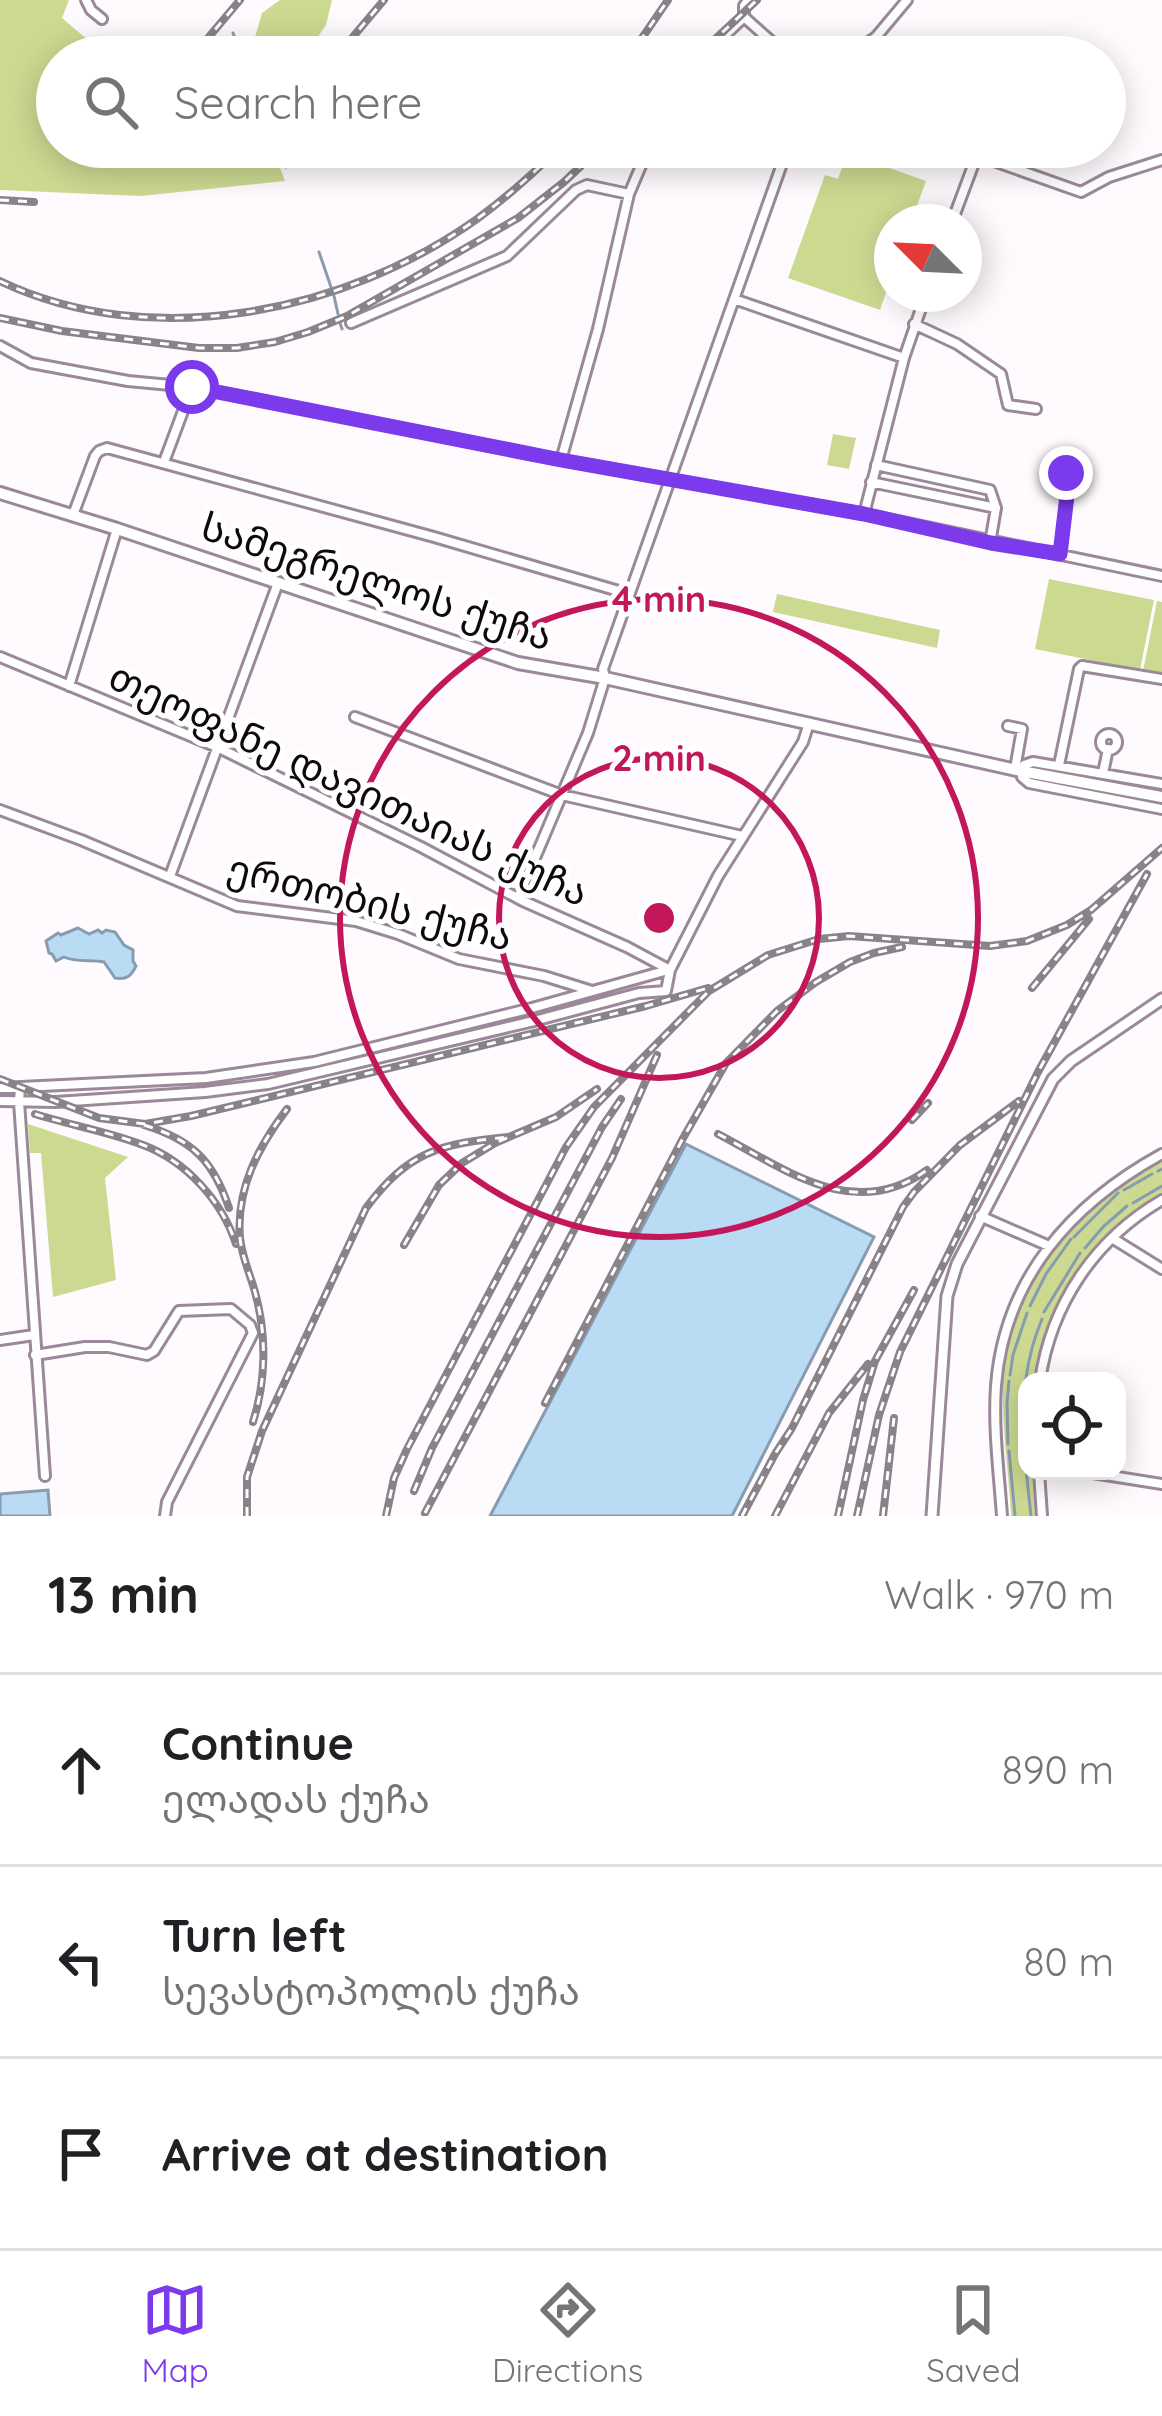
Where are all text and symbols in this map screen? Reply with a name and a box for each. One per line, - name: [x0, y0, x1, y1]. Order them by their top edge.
- search box: [36, 36, 1126, 168]
- icon: search: [78, 69, 144, 135]
- text: Search here: [174, 74, 422, 130]
- north arrow: [874, 204, 982, 312]
- route start: [165, 360, 219, 414]
- route end: [1039, 446, 1093, 500]
- street label: სამეგრელოს ქუჩა: [195, 501, 559, 660]
- text: 4 min: [612, 576, 706, 621]
- street label: თეოფანე დავითაიას ქუჩა: [102, 651, 597, 916]
- text: 2 min: [612, 735, 706, 780]
- street label: ერთობის ქუჩა: [223, 843, 517, 961]
- centre of rings: [638, 897, 680, 939]
- map controls: [1018, 1372, 1126, 1480]
- button: locate: [1018, 1372, 1126, 1480]
- text: 13 min: [48, 1562, 199, 1626]
- text: Walk · 970 m: [884, 1570, 1114, 1619]
- text: Continue: [162, 1715, 354, 1771]
- icon: ahead: [48, 1737, 114, 1803]
- text: 890 m: [1002, 1745, 1114, 1794]
- text: ელადას ქუჩა: [162, 1774, 430, 1823]
- text: Turn left: [162, 1907, 347, 1963]
- icon: left: [48, 1929, 114, 1995]
- text: 80 m: [1024, 1937, 1114, 1986]
- text: სევასტოპოლის ქუჩა: [162, 1966, 580, 2015]
- icon: arrive: [48, 2121, 114, 2187]
- text: Arrive at destination: [162, 2126, 608, 2182]
- tab: Map: [142, 2277, 209, 2390]
- tab: Directions: [492, 2277, 643, 2390]
- tab: Saved: [926, 2277, 1020, 2390]

